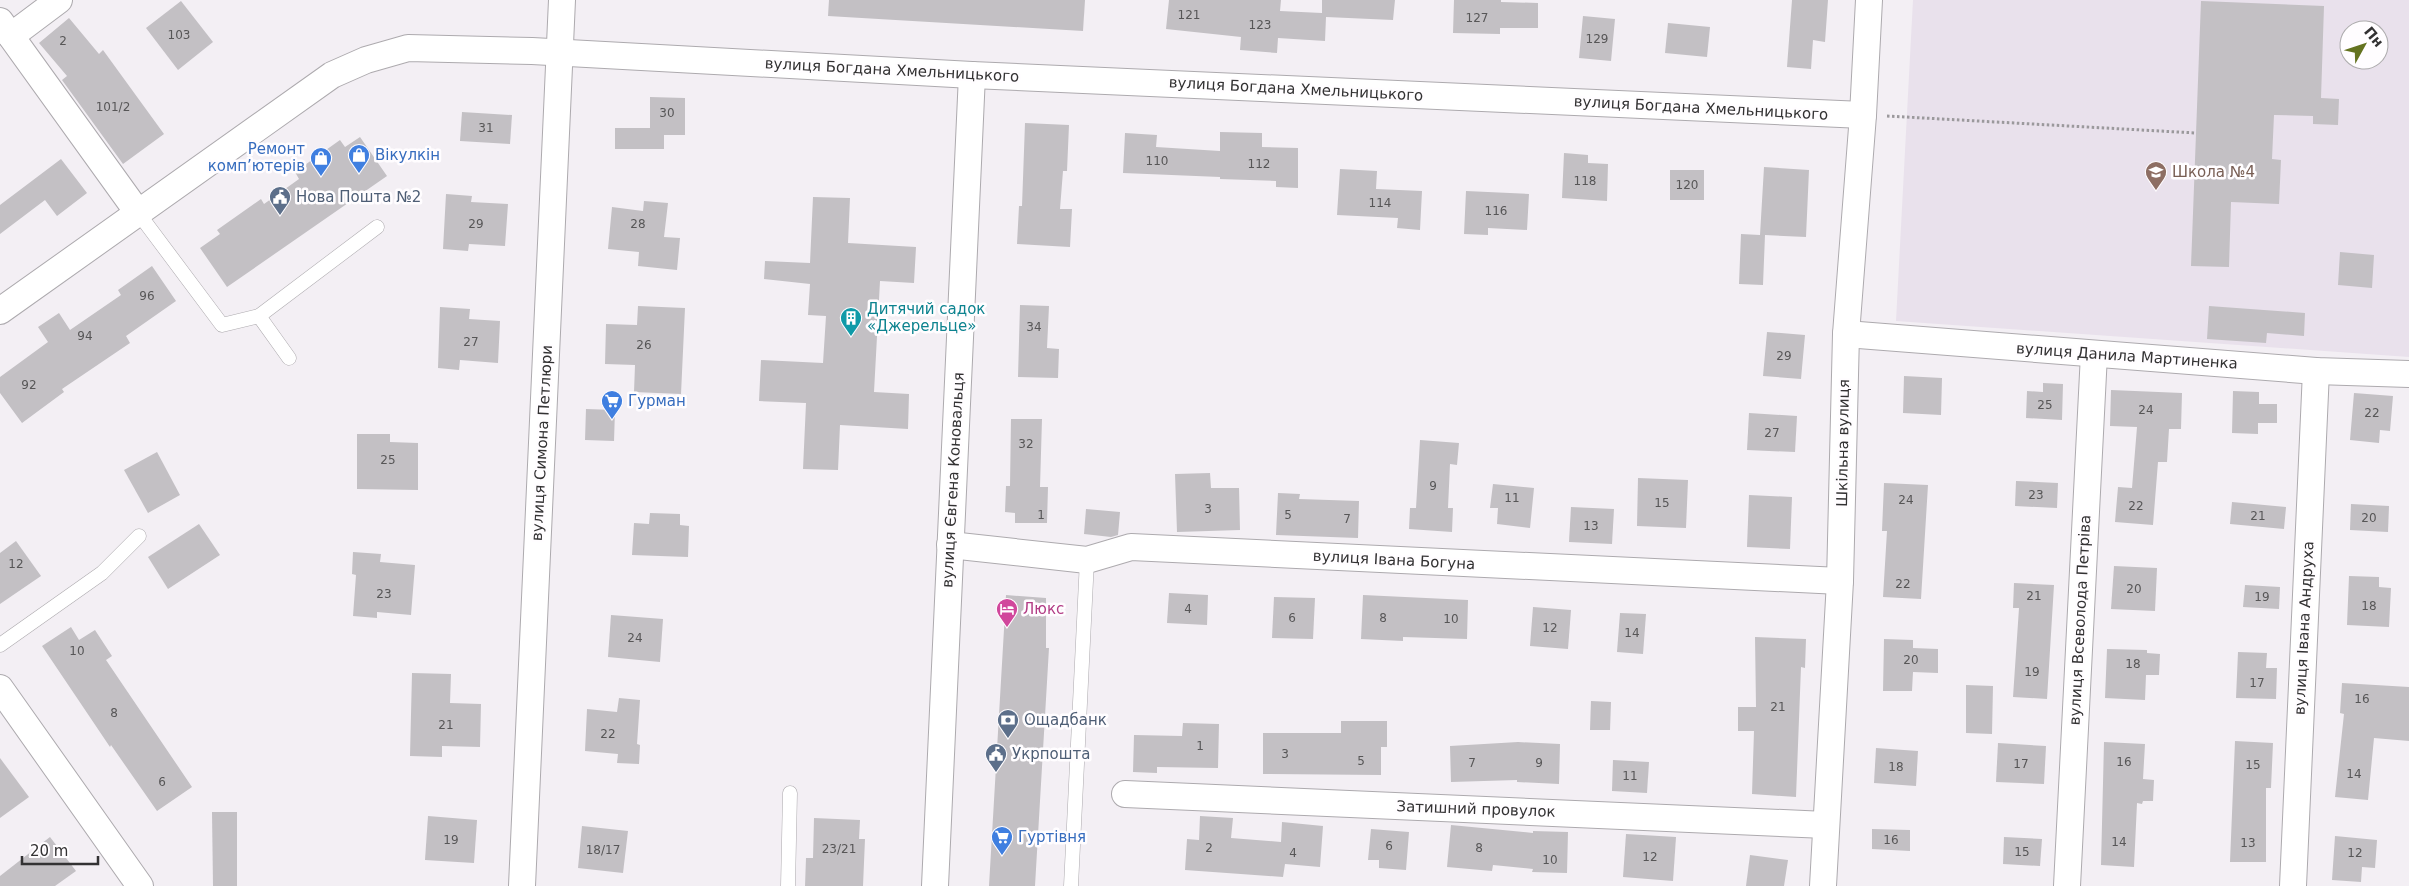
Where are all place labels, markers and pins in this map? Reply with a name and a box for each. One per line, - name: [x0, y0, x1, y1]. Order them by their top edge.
- place label: Ремонт комп’ютерів: [208, 140, 305, 175]
- shop icon: Вікулкін: [347, 143, 371, 174]
- shop icon: Ремонт комп’ютерів: [309, 146, 333, 177]
- place label: Вікулкін: [375, 146, 440, 164]
- school or university icon: Школа №4: [2144, 160, 2168, 191]
- place label: Школа №4: [2172, 163, 2255, 181]
- public building icon: Нова Пошта №2: [268, 185, 292, 216]
- place label: Нова Пошта №2: [296, 188, 421, 206]
- place label: Дитячий садок «Джерельце»: [867, 300, 985, 335]
- building icon: Дитячий садок «Джерельце»: [839, 306, 863, 337]
- supermarket icon: Гурман: [600, 389, 624, 420]
- place label: Гурман: [628, 392, 686, 410]
- hotel icon: Люкс: [995, 597, 1019, 628]
- place label: Люкс: [1023, 600, 1064, 618]
- bank icon: Ощадбанк: [996, 708, 1020, 739]
- place label: Ощадбанк: [1024, 711, 1107, 729]
- public building icon: Укрпошта: [984, 742, 1008, 773]
- place label: Укрпошта: [1012, 745, 1090, 763]
- supermarket icon: Гуртівня: [990, 825, 1014, 856]
- place label: Гуртівня: [1018, 828, 1086, 846]

